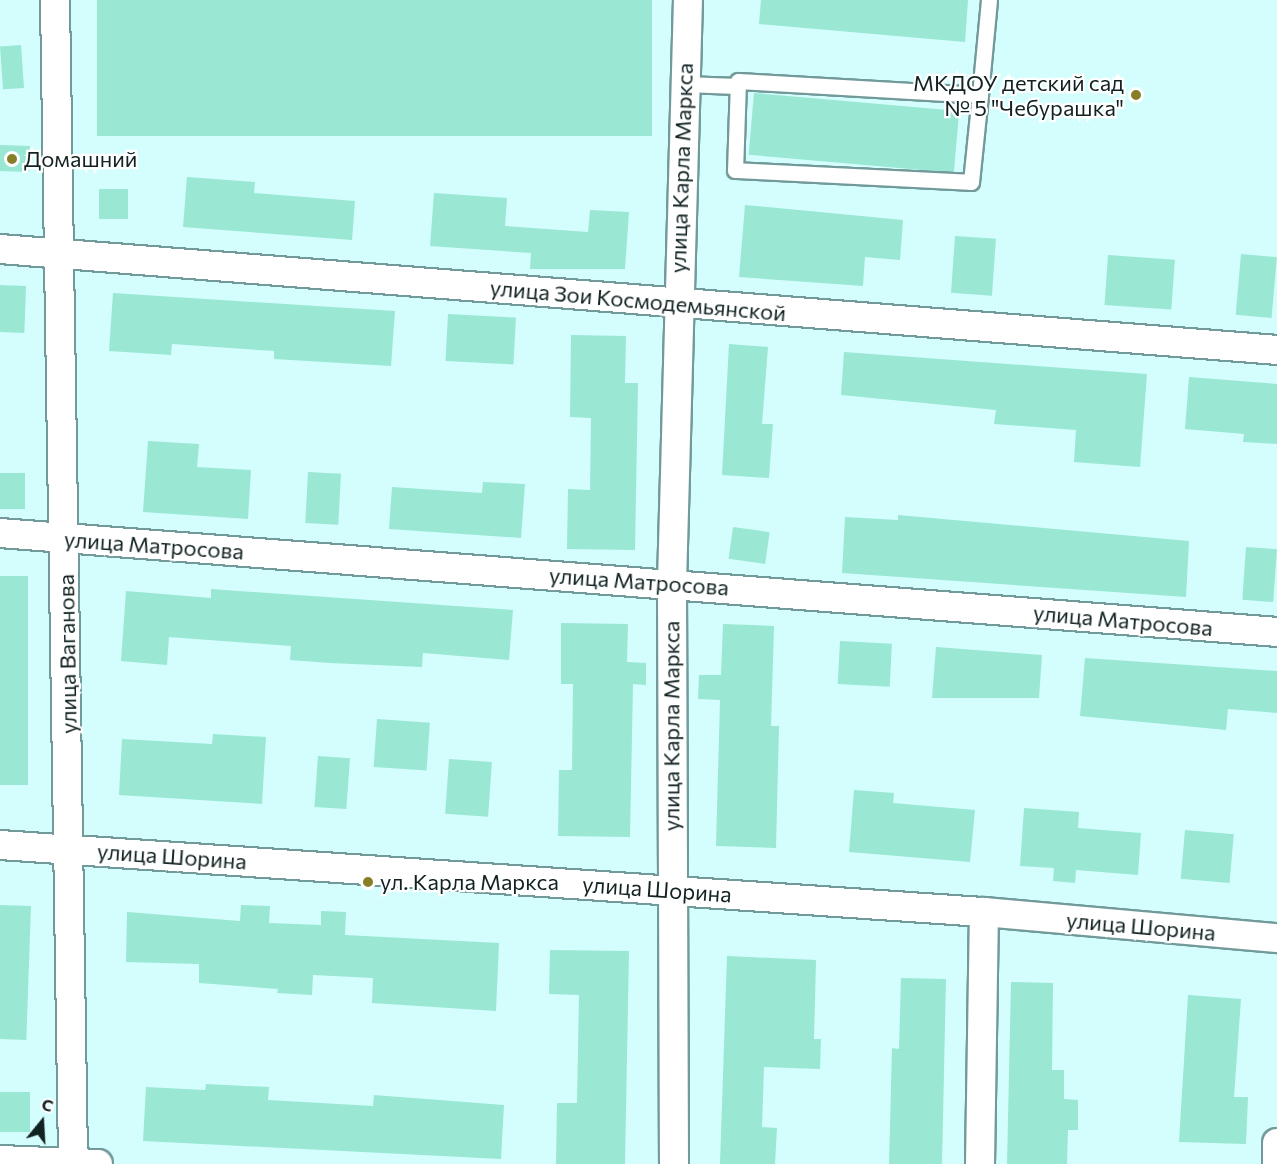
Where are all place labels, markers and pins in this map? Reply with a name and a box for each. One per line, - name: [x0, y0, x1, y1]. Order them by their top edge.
- place label: МКДОУ детский сад № 5 "Чебурашка": [913, 69, 1124, 120]
- marker: МКДОУ детский сад № 5 "Чебурашка": [1129, 88, 1143, 102]
- place label: Домашний: [24, 146, 137, 172]
- marker: Домашний: [5, 152, 19, 166]
- place label: ул. Карла Маркса: [380, 869, 559, 895]
- marker: ул. Карла Маркса: [361, 875, 375, 889]

